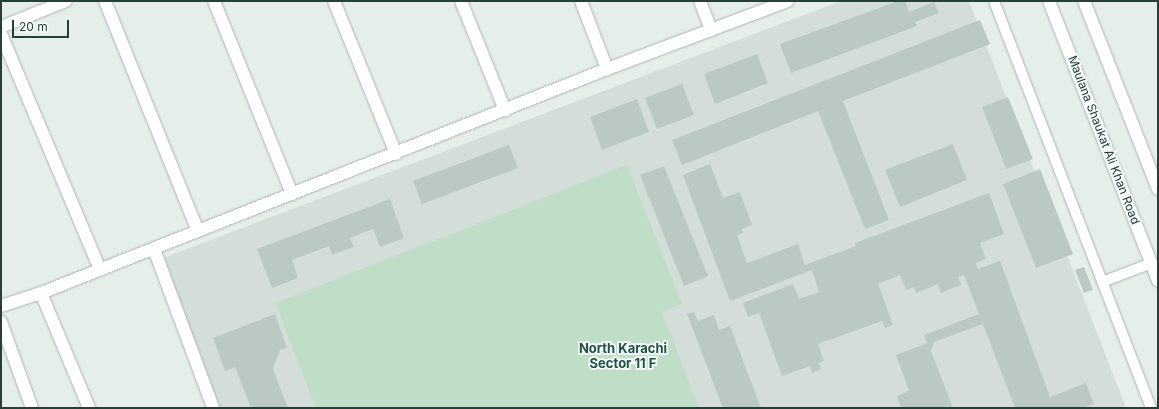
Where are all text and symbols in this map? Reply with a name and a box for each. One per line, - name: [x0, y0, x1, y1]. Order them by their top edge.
- scale bar: [14, 12, 71, 38]
- text: 20 m: [19, 19, 48, 34]
- street label: Maulana Shaukat Ali Khan Road: [1065, 54, 1143, 226]
- district label: North Karachi Sector 11 F: [579, 341, 667, 372]

